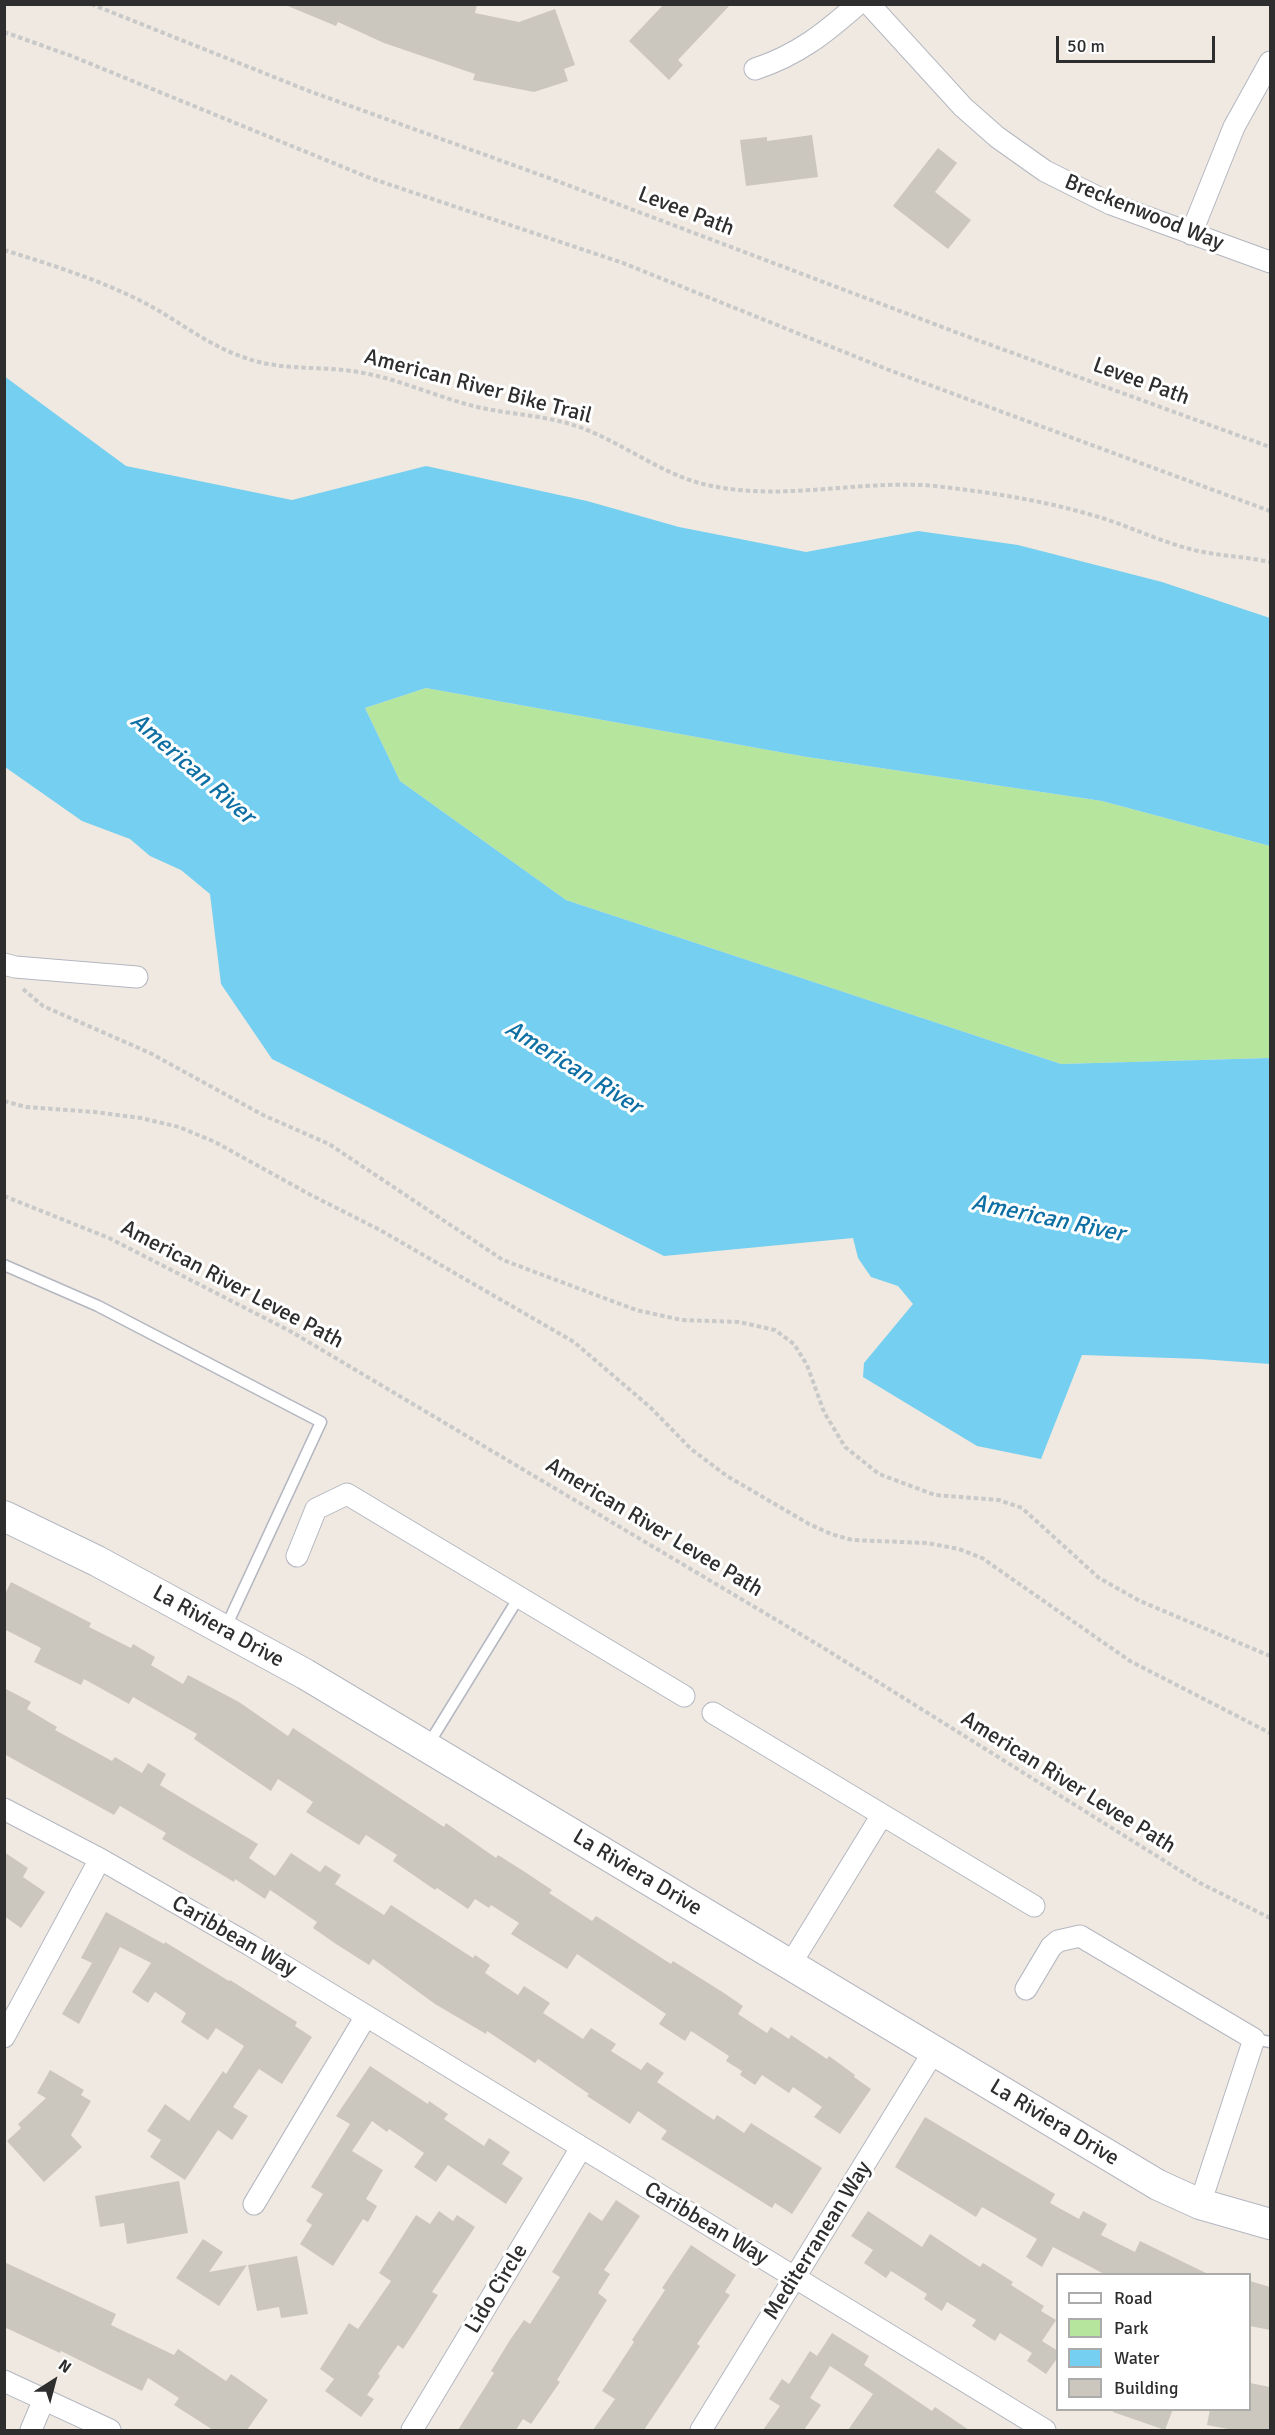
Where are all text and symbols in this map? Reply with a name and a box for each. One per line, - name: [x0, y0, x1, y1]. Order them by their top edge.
- scale bar: [1059, 24, 1218, 62]
- text: 50 m: [1067, 35, 1105, 57]
- street label: Breckenwood Way: [1061, 169, 1227, 257]
- street label: Levee Path: [634, 182, 738, 242]
- street label: American River Bike Trail: [361, 344, 595, 430]
- street label: Levee Path: [1089, 352, 1193, 412]
- water label: American River: [124, 707, 260, 831]
- water label: American River: [499, 1015, 647, 1121]
- water label: American River: [969, 1189, 1127, 1249]
- street label: American River Levee Path: [116, 1215, 348, 1355]
- street label: American River Levee Path: [541, 1453, 767, 1603]
- street label: La Riviera Drive: [148, 1580, 288, 1674]
- street label: American River Levee Path: [956, 1706, 1180, 1860]
- street label: La Riviera Drive: [568, 1824, 706, 1922]
- street label: Caribbean Way: [167, 1891, 301, 1983]
- street label: La Riviera Drive: [985, 2074, 1123, 2172]
- street label: Mediterranean Way: [759, 2157, 877, 2325]
- street label: Caribbean Way: [639, 2177, 773, 2271]
- street label: Lido Circle: [460, 2240, 534, 2338]
- legend: [1056, 2273, 1251, 2411]
- text: Road: [1114, 2287, 1153, 2309]
- text: Park: [1114, 2317, 1149, 2339]
- text: Water: [1114, 2347, 1159, 2369]
- north arrow: [24, 2351, 84, 2411]
- text: N: [54, 2355, 75, 2378]
- text: Building: [1114, 2377, 1178, 2399]

